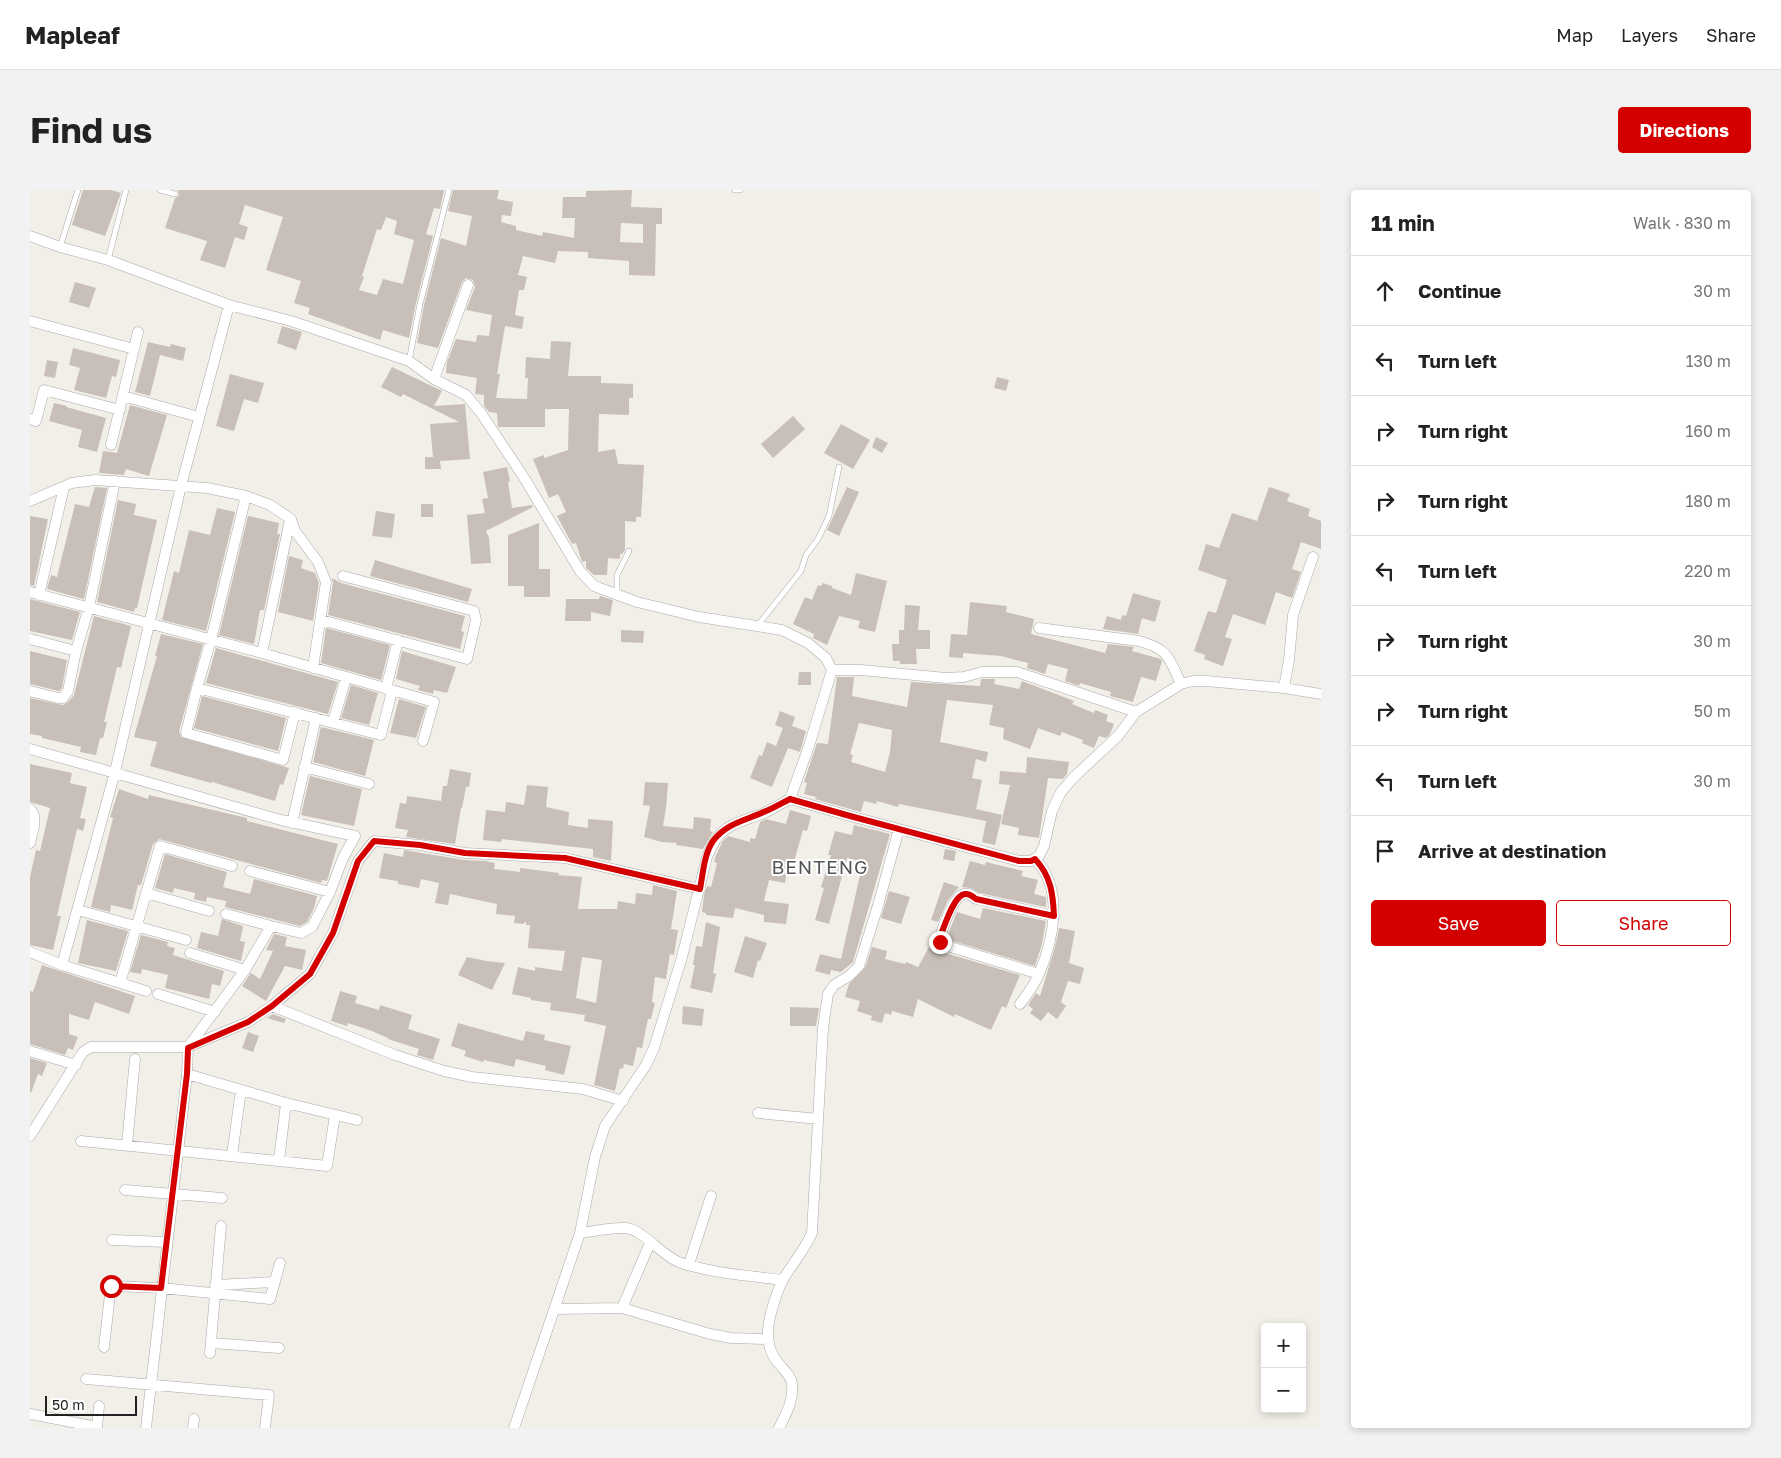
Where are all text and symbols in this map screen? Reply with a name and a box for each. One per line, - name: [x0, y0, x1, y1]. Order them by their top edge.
- text: Mapleaf: [25, 20, 120, 49]
- text: Map: [1556, 24, 1593, 46]
- text: Layers: [1621, 24, 1678, 46]
- text: Share: [1706, 24, 1756, 46]
- button: Directions: [1618, 107, 1751, 153]
- text: Find us: [30, 109, 152, 151]
- text: 11 min: [1371, 210, 1435, 236]
- text: Walk · 830 m: [1633, 213, 1731, 233]
- icon: ahead: [1371, 277, 1399, 305]
- text: Continue: [1418, 279, 1501, 302]
- text: 30 m: [1694, 281, 1731, 301]
- icon: left: [1371, 347, 1399, 375]
- text: Turn left: [1418, 349, 1497, 372]
- text: 130 m: [1686, 351, 1731, 371]
- icon: right: [1371, 417, 1399, 445]
- text: Turn right: [1418, 419, 1508, 442]
- text: 160 m: [1685, 421, 1731, 441]
- icon: right: [1371, 487, 1399, 515]
- text: Turn right: [1418, 489, 1508, 512]
- text: 180 m: [1685, 491, 1731, 511]
- icon: left: [1371, 557, 1399, 585]
- text: Turn left: [1418, 559, 1497, 582]
- text: 220 m: [1684, 561, 1731, 581]
- icon: right: [1371, 627, 1399, 655]
- text: Turn right: [1418, 629, 1508, 652]
- text: 30 m: [1694, 631, 1731, 651]
- icon: right: [1371, 697, 1399, 725]
- text: Turn right: [1418, 699, 1508, 722]
- text: 50 m: [1694, 701, 1731, 721]
- icon: left: [1371, 767, 1399, 795]
- text: Turn left: [1418, 769, 1497, 792]
- text: 30 m: [1694, 771, 1731, 791]
- icon: arrive: [1371, 837, 1399, 865]
- text: Arrive at destination: [1418, 839, 1606, 862]
- district label: BENTENG: [772, 855, 868, 878]
- button: Save: [1371, 900, 1546, 946]
- button: Share: [1556, 900, 1731, 946]
- route end: [929, 931, 952, 954]
- route start: [100, 1275, 123, 1298]
- map controls: [1261, 1323, 1306, 1413]
- button: +: [1261, 1323, 1306, 1368]
- button: −: [1261, 1368, 1306, 1413]
- scale bar: [45, 1393, 138, 1416]
- text: 50 m: [52, 1396, 85, 1413]

